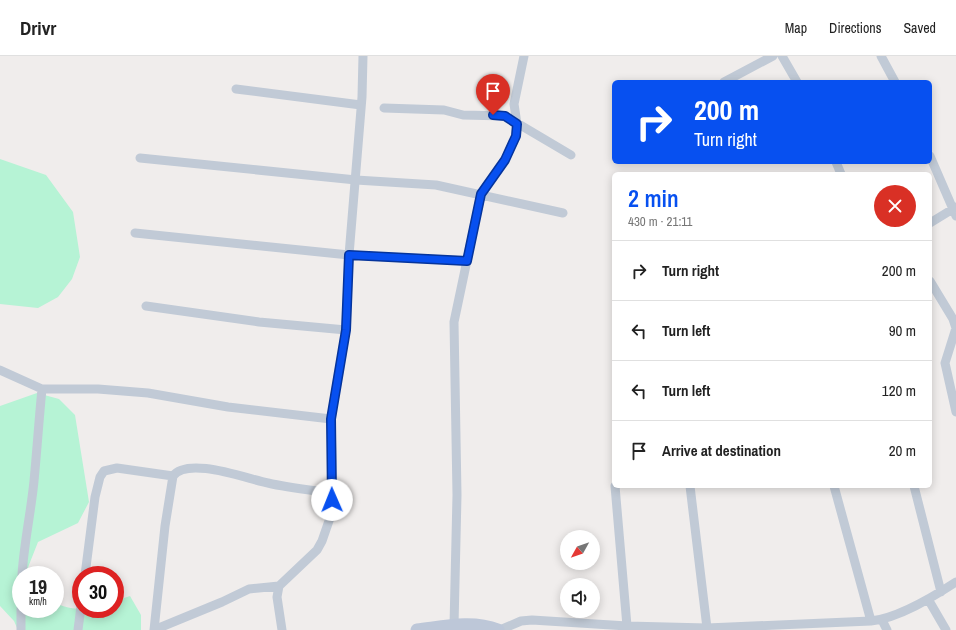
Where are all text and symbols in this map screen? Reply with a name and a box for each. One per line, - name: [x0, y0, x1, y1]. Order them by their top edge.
- text: Drivr: [20, 15, 56, 41]
- text: Map: [785, 19, 807, 37]
- text: Directions: [829, 19, 881, 37]
- text: Saved: [903, 19, 936, 37]
- pin: [476, 74, 510, 115]
- icon: arrive: [482, 80, 504, 102]
- text: 200 m: [694, 91, 759, 129]
- icon: right: [628, 96, 680, 148]
- text: Turn right: [694, 127, 757, 152]
- text: 2 min: [628, 182, 679, 214]
- button: close: [874, 185, 916, 227]
- text: 430 m · 21:11: [628, 213, 692, 230]
- icon: right: [628, 260, 650, 282]
- text: Turn right: [662, 260, 719, 281]
- text: 200 m: [882, 260, 916, 281]
- icon: left: [628, 320, 650, 342]
- text: Turn left: [662, 320, 710, 341]
- text: 90 m: [889, 320, 916, 341]
- icon: left: [628, 380, 650, 402]
- text: Turn left: [662, 380, 710, 401]
- text: 120 m: [882, 380, 916, 401]
- icon: arrive: [628, 440, 650, 462]
- text: Arrive at destination: [662, 440, 781, 461]
- text: 20 m: [889, 440, 916, 461]
- position arrow: [311, 479, 353, 521]
- north arrow: [560, 530, 600, 570]
- map controls: [560, 530, 600, 618]
- speed limit sign: 30: [72, 566, 124, 618]
- text: 19: [29, 573, 47, 600]
- button: sound: [560, 578, 600, 618]
- text: km/h: [29, 595, 47, 608]

